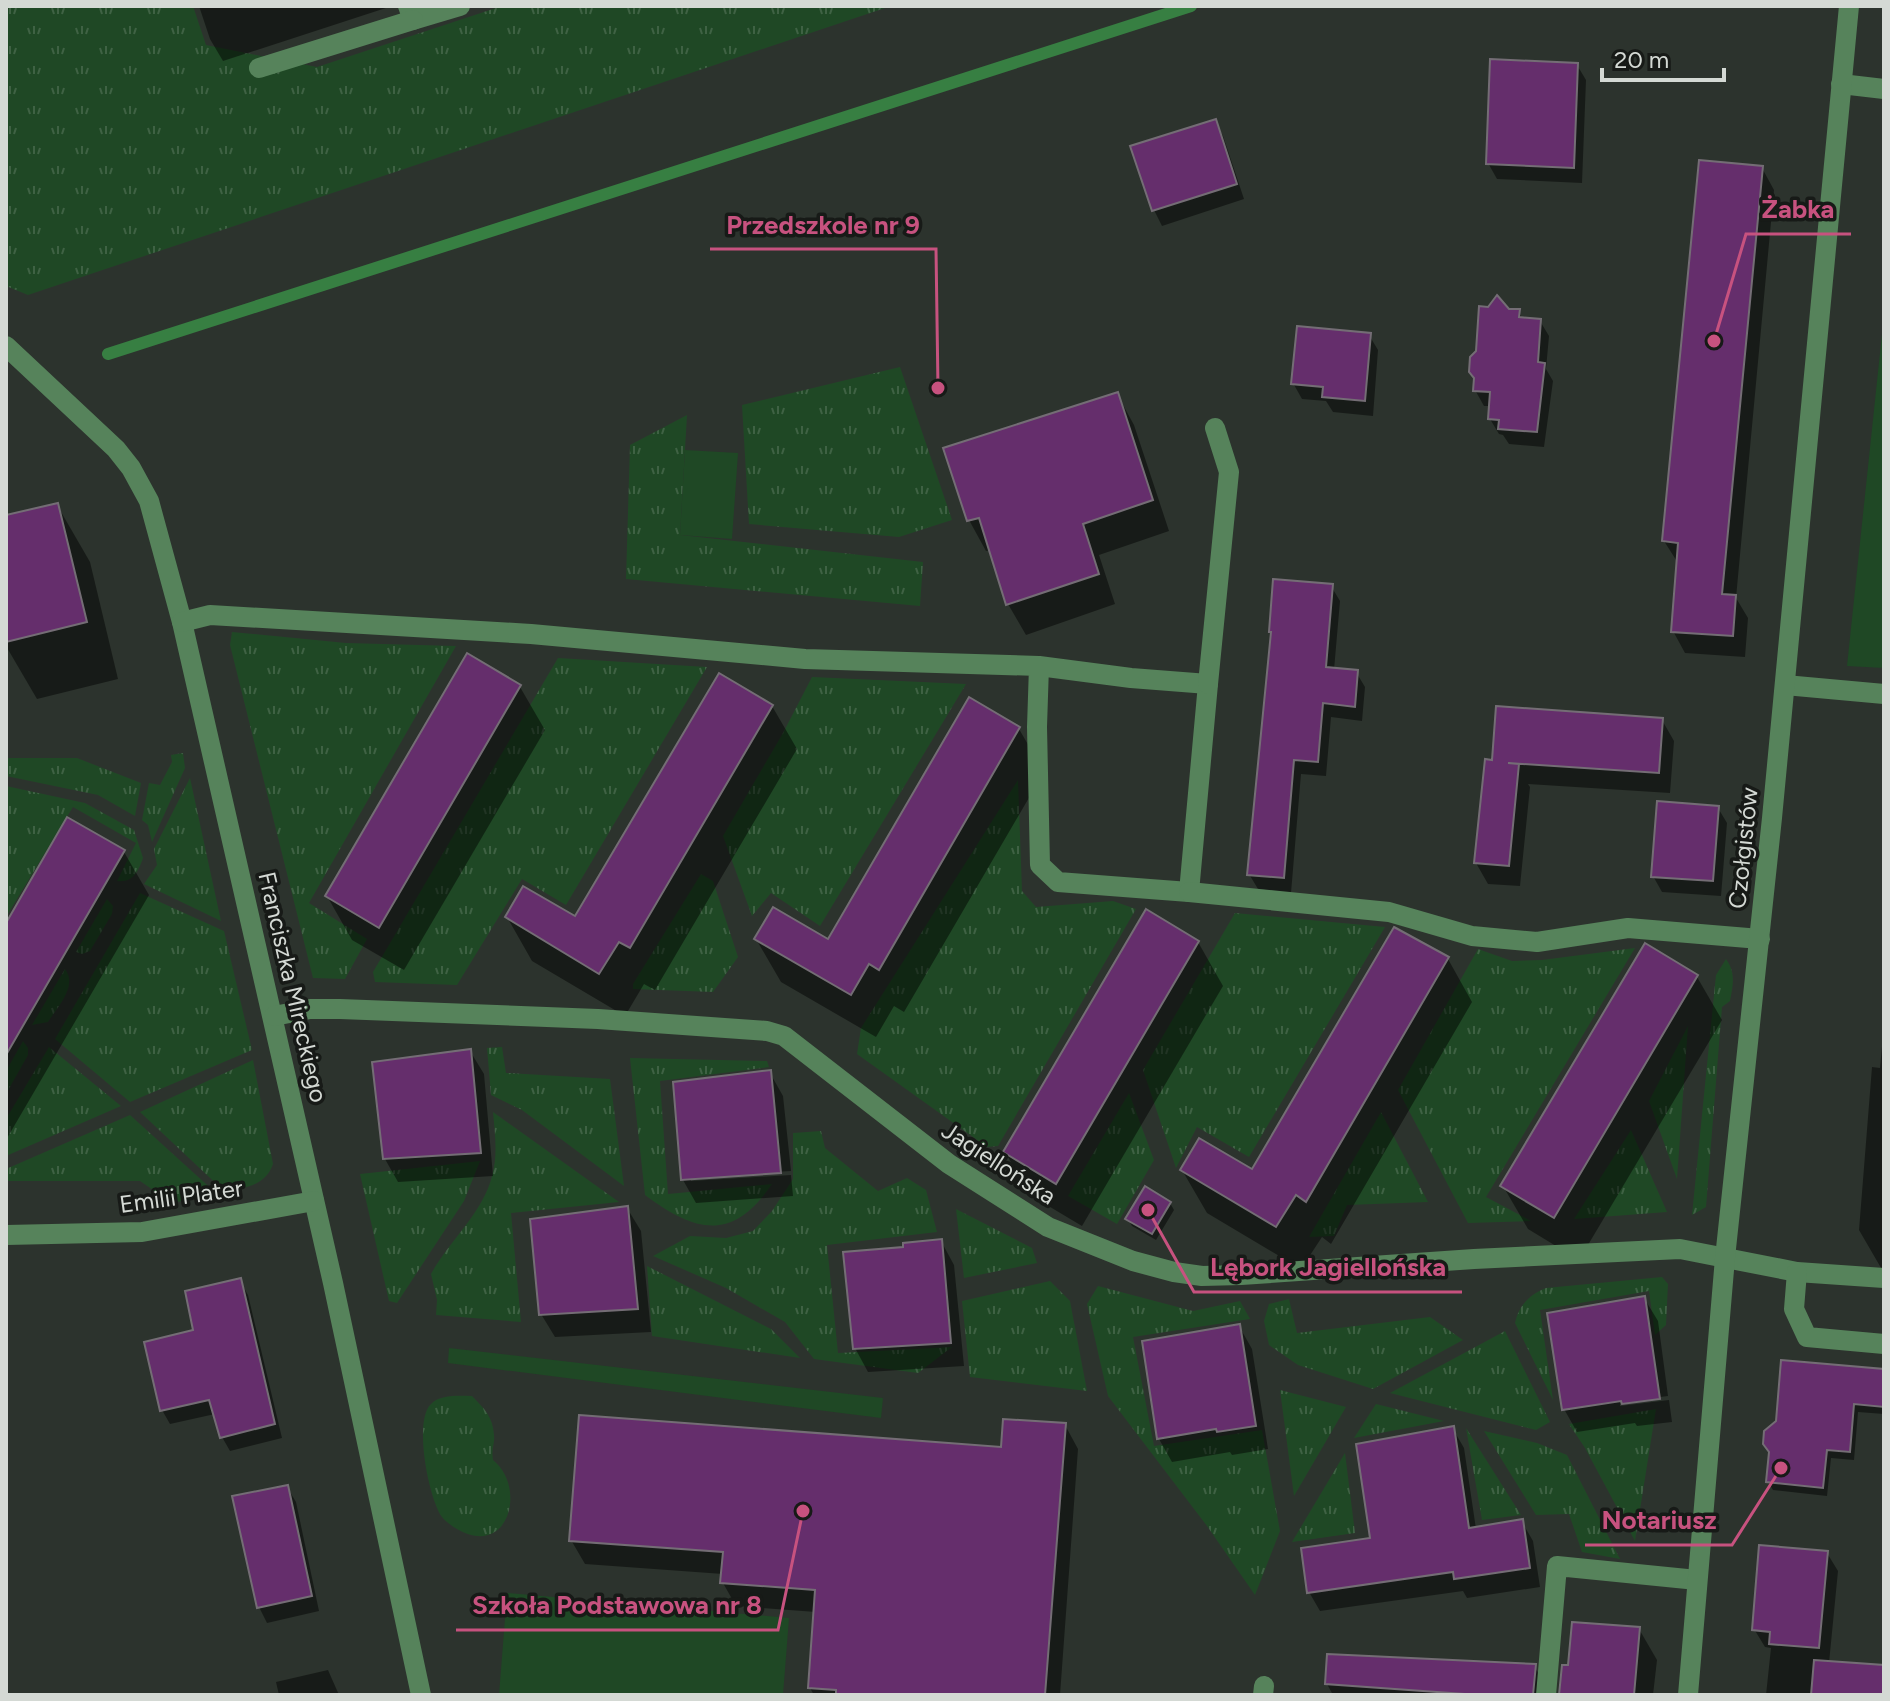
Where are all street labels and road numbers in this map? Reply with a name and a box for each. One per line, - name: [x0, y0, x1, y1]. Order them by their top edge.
- street label: Czołgistów: [1722, 786, 1764, 910]
- street label: Franciszka Mireckiego: [252, 869, 334, 1105]
- street label: Jagiellońska: [937, 1115, 1061, 1211]
- street label: Emilii Plater: [117, 1173, 245, 1219]

